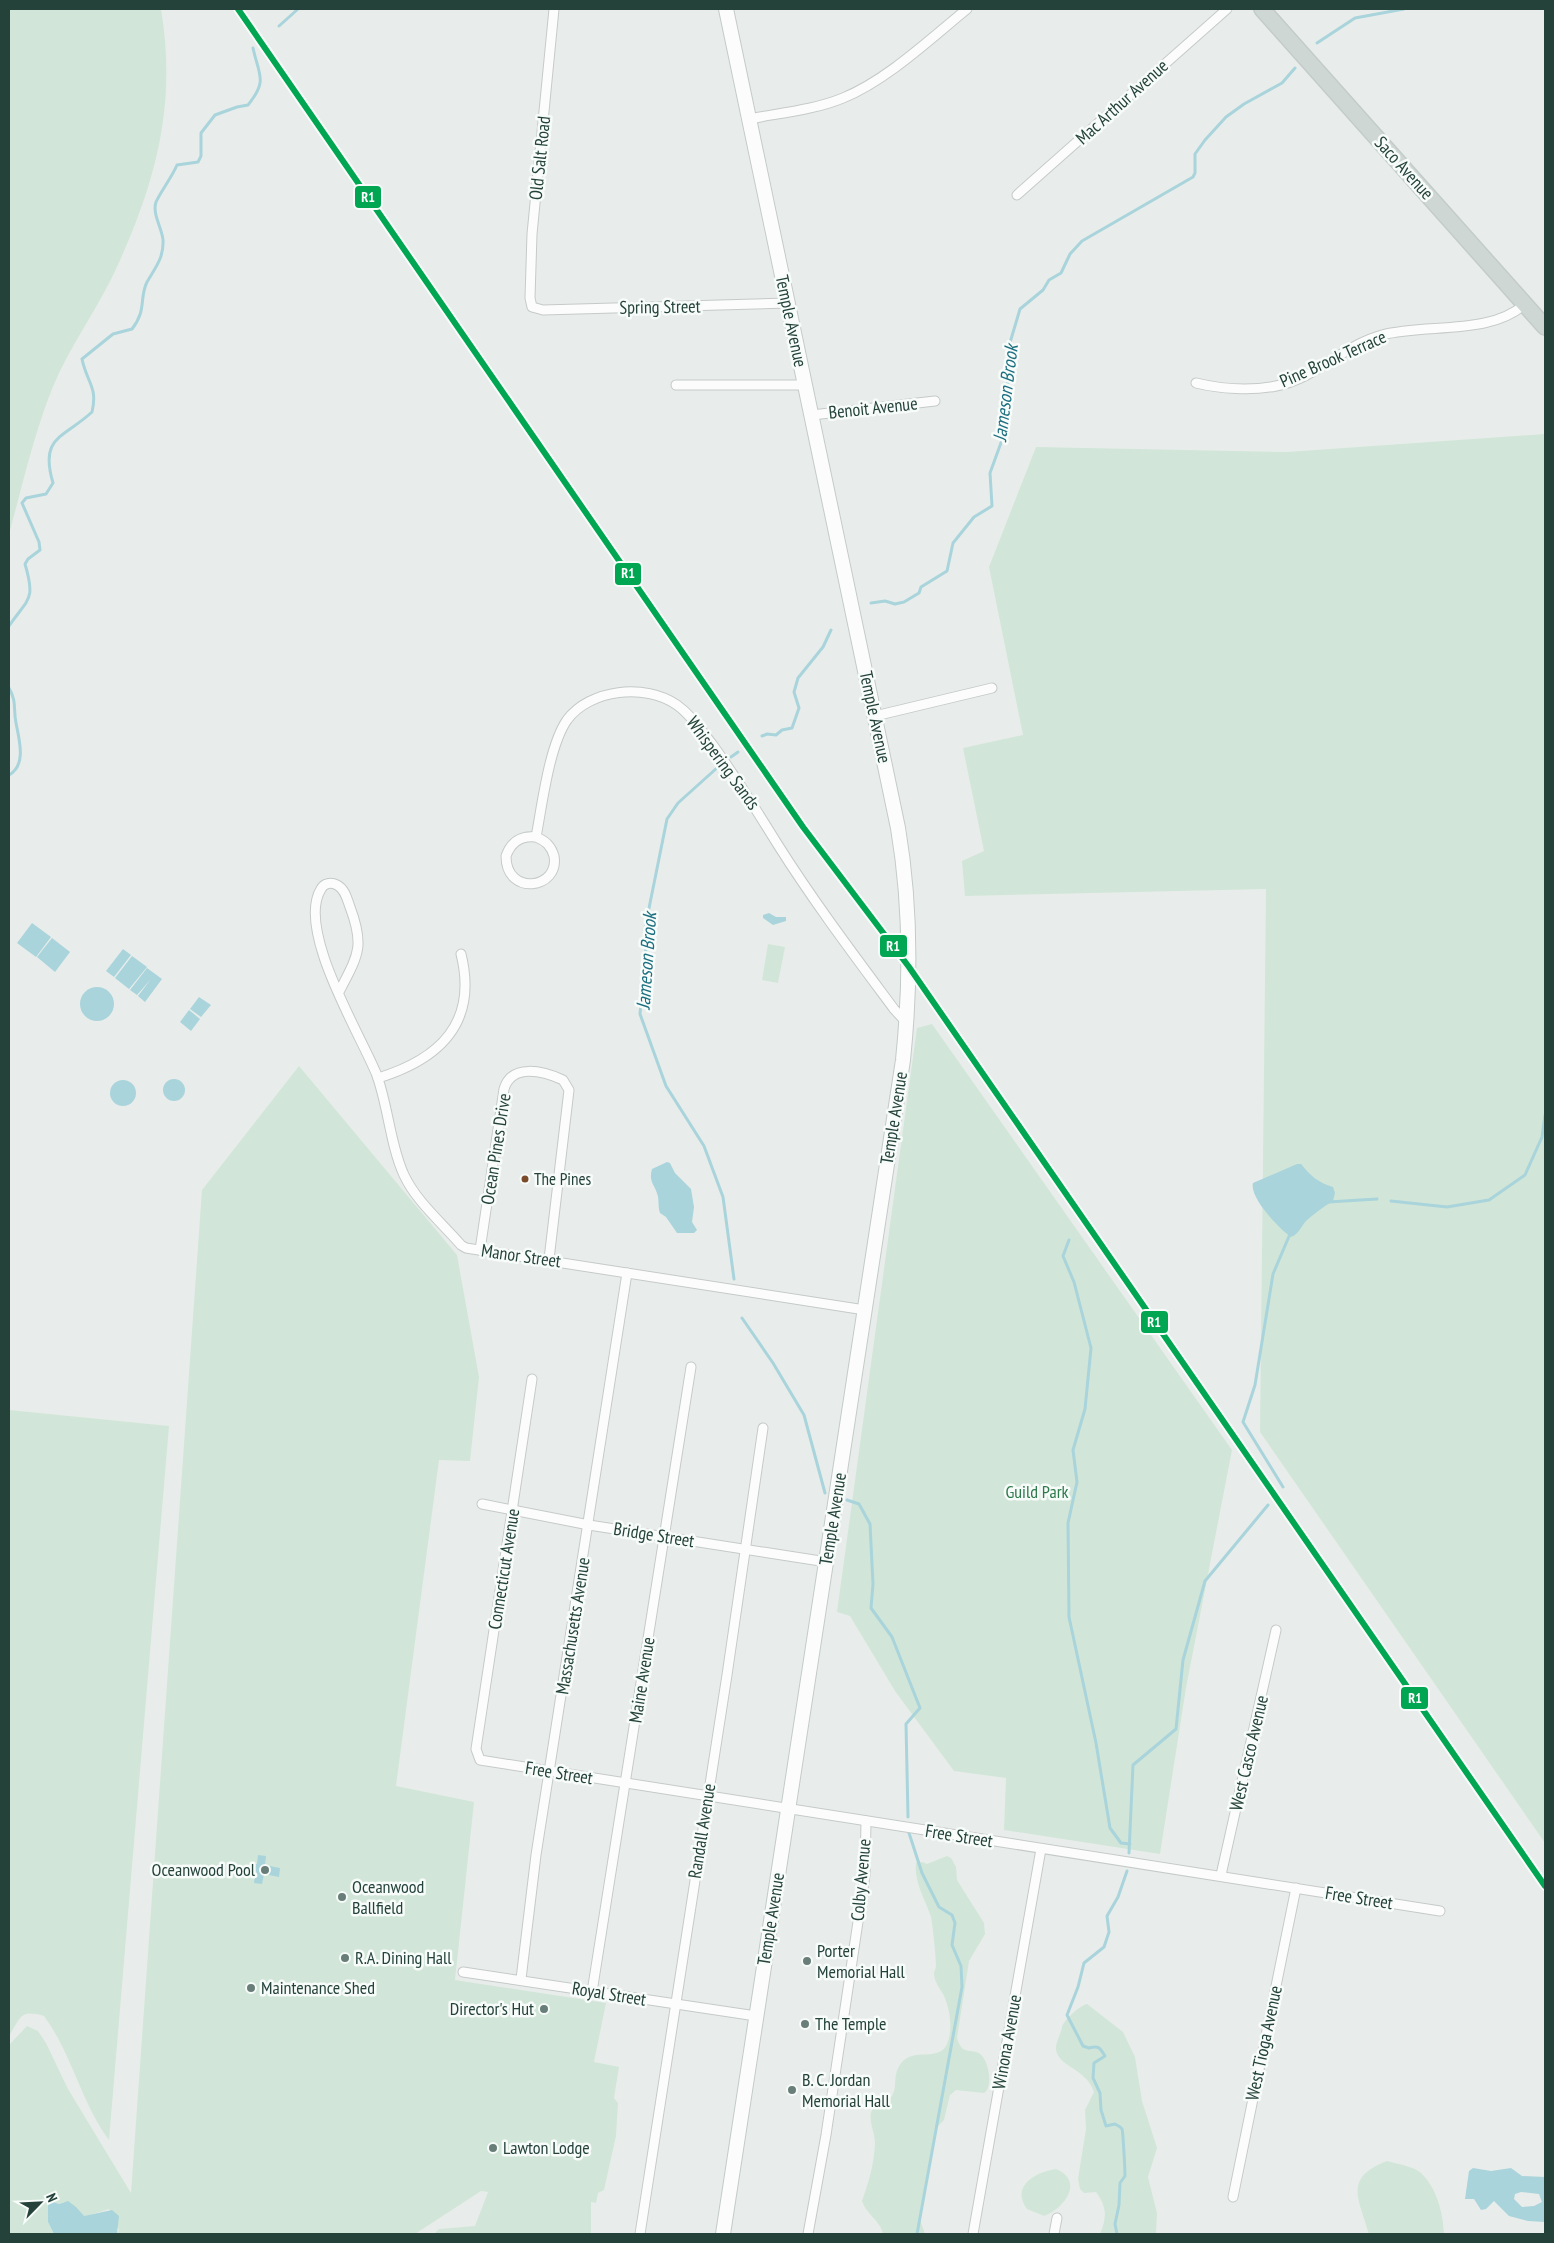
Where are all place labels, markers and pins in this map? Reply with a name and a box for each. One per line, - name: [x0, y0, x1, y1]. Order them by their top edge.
- place label: The Pines: [534, 1168, 592, 1190]
- marker: The Pines: [520, 1174, 530, 1184]
- place label: Oceanwood Pool: [152, 1858, 256, 1881]
- marker: Oceanwood Pool: [259, 1864, 271, 1876]
- place label: Oceanwood Ballfield: [352, 1875, 424, 1919]
- marker: Oceanwood Ballfield: [336, 1891, 348, 1903]
- place label: Porter Memorial Hall: [817, 1939, 905, 1983]
- place label: R.A. Dining Hall: [355, 1946, 452, 1969]
- marker: R.A. Dining Hall: [339, 1952, 351, 1964]
- marker: Porter Memorial Hall: [801, 1955, 813, 1967]
- place label: Maintenance Shed: [261, 1976, 375, 1999]
- marker: Maintenance Shed: [245, 1982, 257, 1994]
- place label: Director's Hut: [450, 1997, 534, 2020]
- marker: Director's Hut: [538, 2003, 550, 2015]
- place label: The Temple: [815, 2012, 887, 2035]
- marker: The Temple: [799, 2018, 811, 2030]
- place label: B. C. Jordan Memorial Hall: [802, 2068, 890, 2112]
- marker: B. C. Jordan Memorial Hall: [786, 2084, 798, 2096]
- place label: Lawton Lodge: [503, 2136, 590, 2159]
- marker: Lawton Lodge: [487, 2142, 499, 2154]

